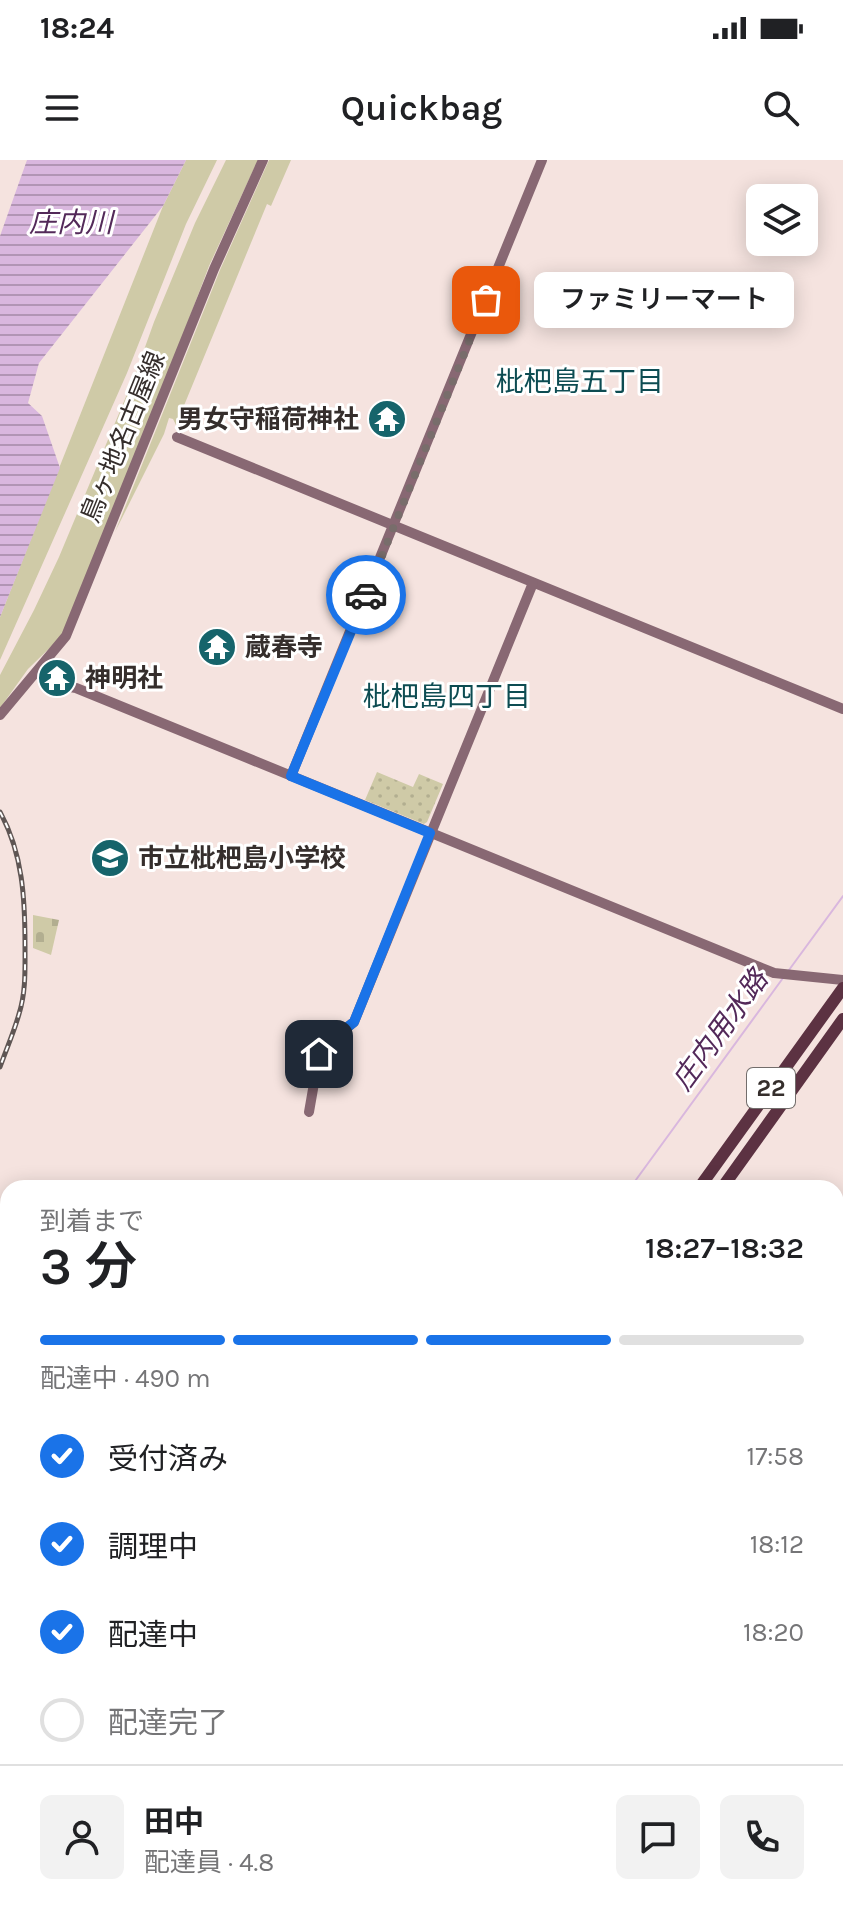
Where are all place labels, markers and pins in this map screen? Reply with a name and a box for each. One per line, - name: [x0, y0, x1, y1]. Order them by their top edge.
- pin: [452, 266, 520, 334]
- callout: ファミリーマート: [534, 272, 794, 328]
- temple icon: 男女守稲荷神社: [366, 398, 408, 440]
- place label: 男女守稲荷神社: [177, 404, 359, 435]
- temple icon: 蔵春寺: [196, 626, 238, 668]
- place label: 蔵春寺: [245, 632, 323, 663]
- temple icon: 神明社: [36, 657, 78, 699]
- place label: 神明社: [85, 663, 163, 694]
- school or university icon: 市立枇杷島小学校: [89, 837, 131, 879]
- place label: 市立枇杷島小学校: [138, 843, 346, 874]
- pin: [285, 1020, 353, 1088]

